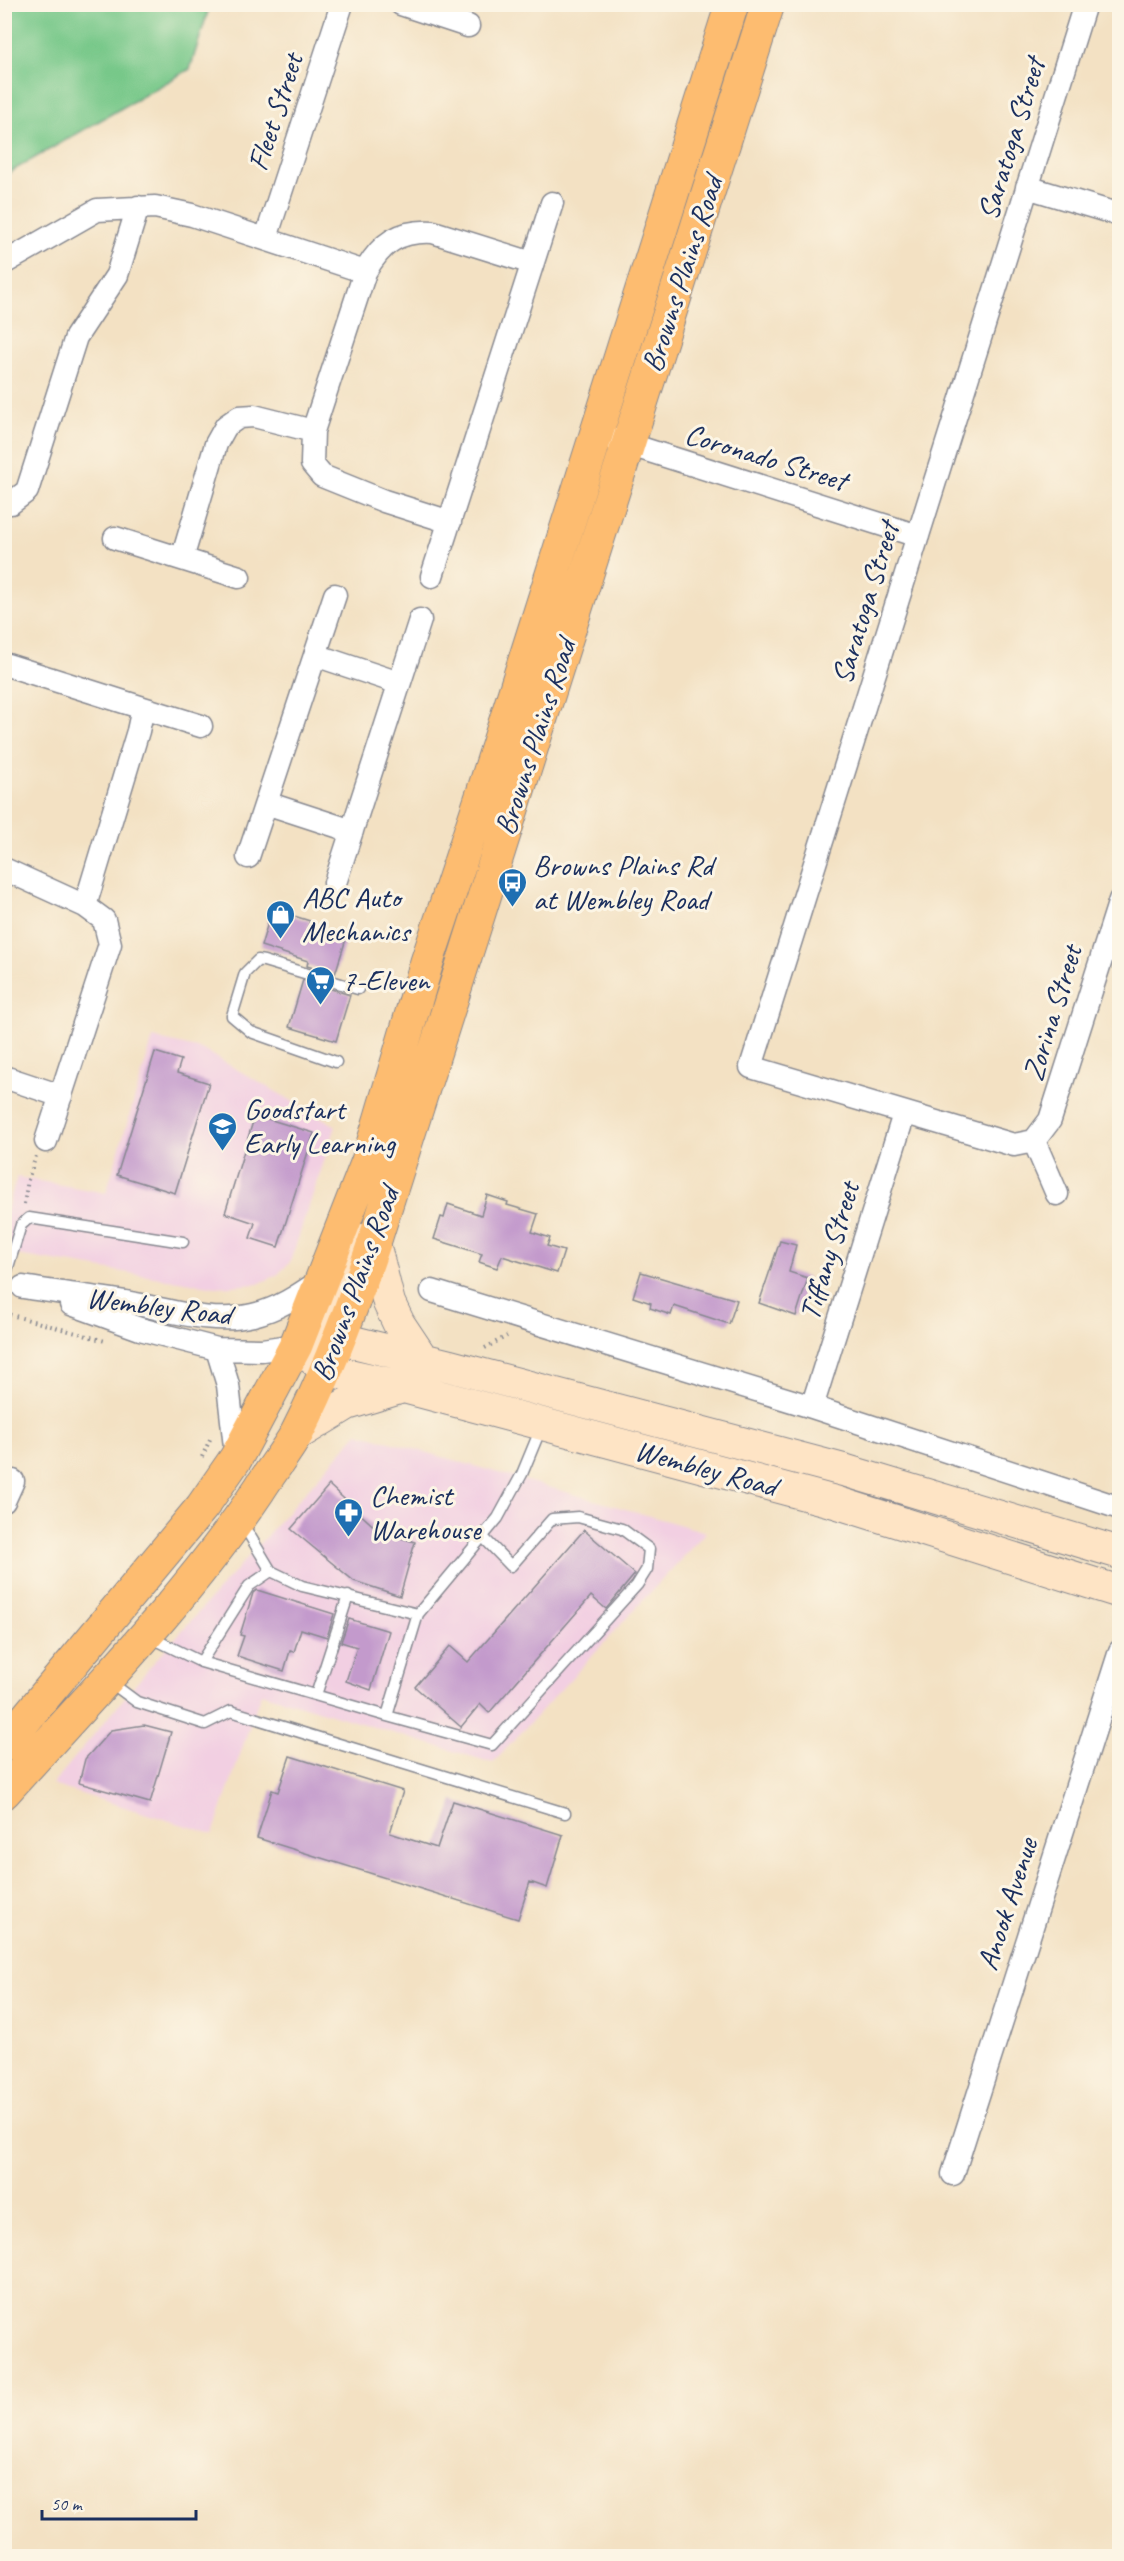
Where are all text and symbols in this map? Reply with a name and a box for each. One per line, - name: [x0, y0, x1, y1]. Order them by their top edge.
- street label: Fleet Street: [238, 46, 313, 175]
- street label: Saratoga Street: [968, 50, 1055, 224]
- street label: Browns Plains Road: [632, 167, 733, 377]
- street label: Coronado Street: [681, 414, 855, 501]
- street label: Saratoga Street: [822, 514, 909, 688]
- street label: Browns Plains Road: [485, 630, 586, 840]
- place label: Browns Plains Rd at Wembley Road: [533, 846, 717, 918]
- bus stop icon: Browns Plains Rd at Wembley Road: [496, 866, 528, 908]
- place label: ABC Auto Mechanics: [302, 878, 412, 950]
- shop icon: ABC Auto Mechanics: [265, 898, 297, 940]
- street label: Zorina Street: [1013, 938, 1091, 1085]
- place label: 7-Eleven: [342, 961, 431, 999]
- supermarket icon: 7-Eleven: [305, 964, 337, 1006]
- place label: Goodstart Early Learning: [244, 1090, 397, 1162]
- school or university icon: Goodstart Early Learning: [207, 1110, 239, 1152]
- street label: Tiffany Street: [790, 1175, 869, 1325]
- street label: Browns Plains Road: [302, 1178, 409, 1386]
- street label: Wembley Road: [85, 1278, 238, 1334]
- street label: Wembley Road: [631, 1431, 785, 1506]
- place label: Chemist Warehouse: [370, 1476, 483, 1548]
- pharmacy icon: Chemist Warehouse: [333, 1496, 365, 1538]
- street label: Anook Avenue: [968, 1831, 1047, 1975]
- scale bar: [42, 2483, 196, 2521]
- text: 50 m: [51, 2493, 84, 2515]

